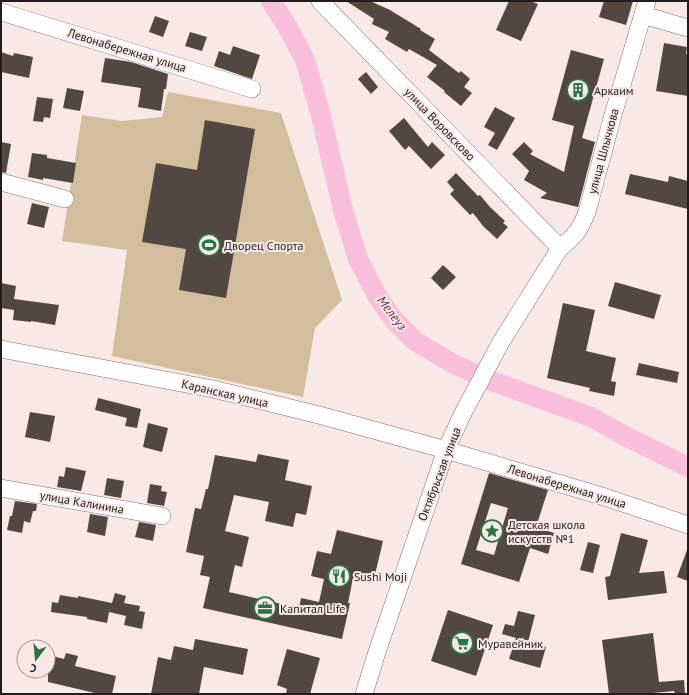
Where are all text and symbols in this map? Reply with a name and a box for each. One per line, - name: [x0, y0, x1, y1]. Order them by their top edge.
- street label: Левонабережная улица: [65, 25, 188, 75]
- building icon: Аркаим: [565, 77, 591, 103]
- place label: Аркаим: [594, 83, 634, 98]
- street label: улица Воровсково: [401, 84, 479, 164]
- street label: улица Шлычкова: [584, 106, 622, 195]
- sports icon: Дворец Спорта: [196, 232, 222, 258]
- place label: Дворец Спорта: [224, 238, 304, 253]
- water label: Мелеуз: [373, 292, 411, 334]
- street label: Каранская улица: [180, 376, 270, 410]
- street label: Октябрьская улица: [414, 425, 464, 523]
- street label: Левонабережная улица: [505, 461, 628, 511]
- street label: улица Калинина: [39, 487, 125, 517]
- place label: Детская школа искусств №1: [508, 517, 585, 546]
- place icon: Детская школа искусств №1: [479, 518, 505, 544]
- restaurant icon: Sushi Moji: [326, 563, 352, 589]
- place label: Sushi Moji: [354, 569, 407, 584]
- office icon: Капитал Life: [252, 595, 278, 621]
- place label: Капитал Life: [280, 601, 345, 616]
- supermarket icon: Муравейник: [449, 630, 475, 656]
- place label: Муравейник: [478, 636, 543, 651]
- north arrow: [16, 639, 56, 679]
- text: С: [28, 661, 38, 676]

